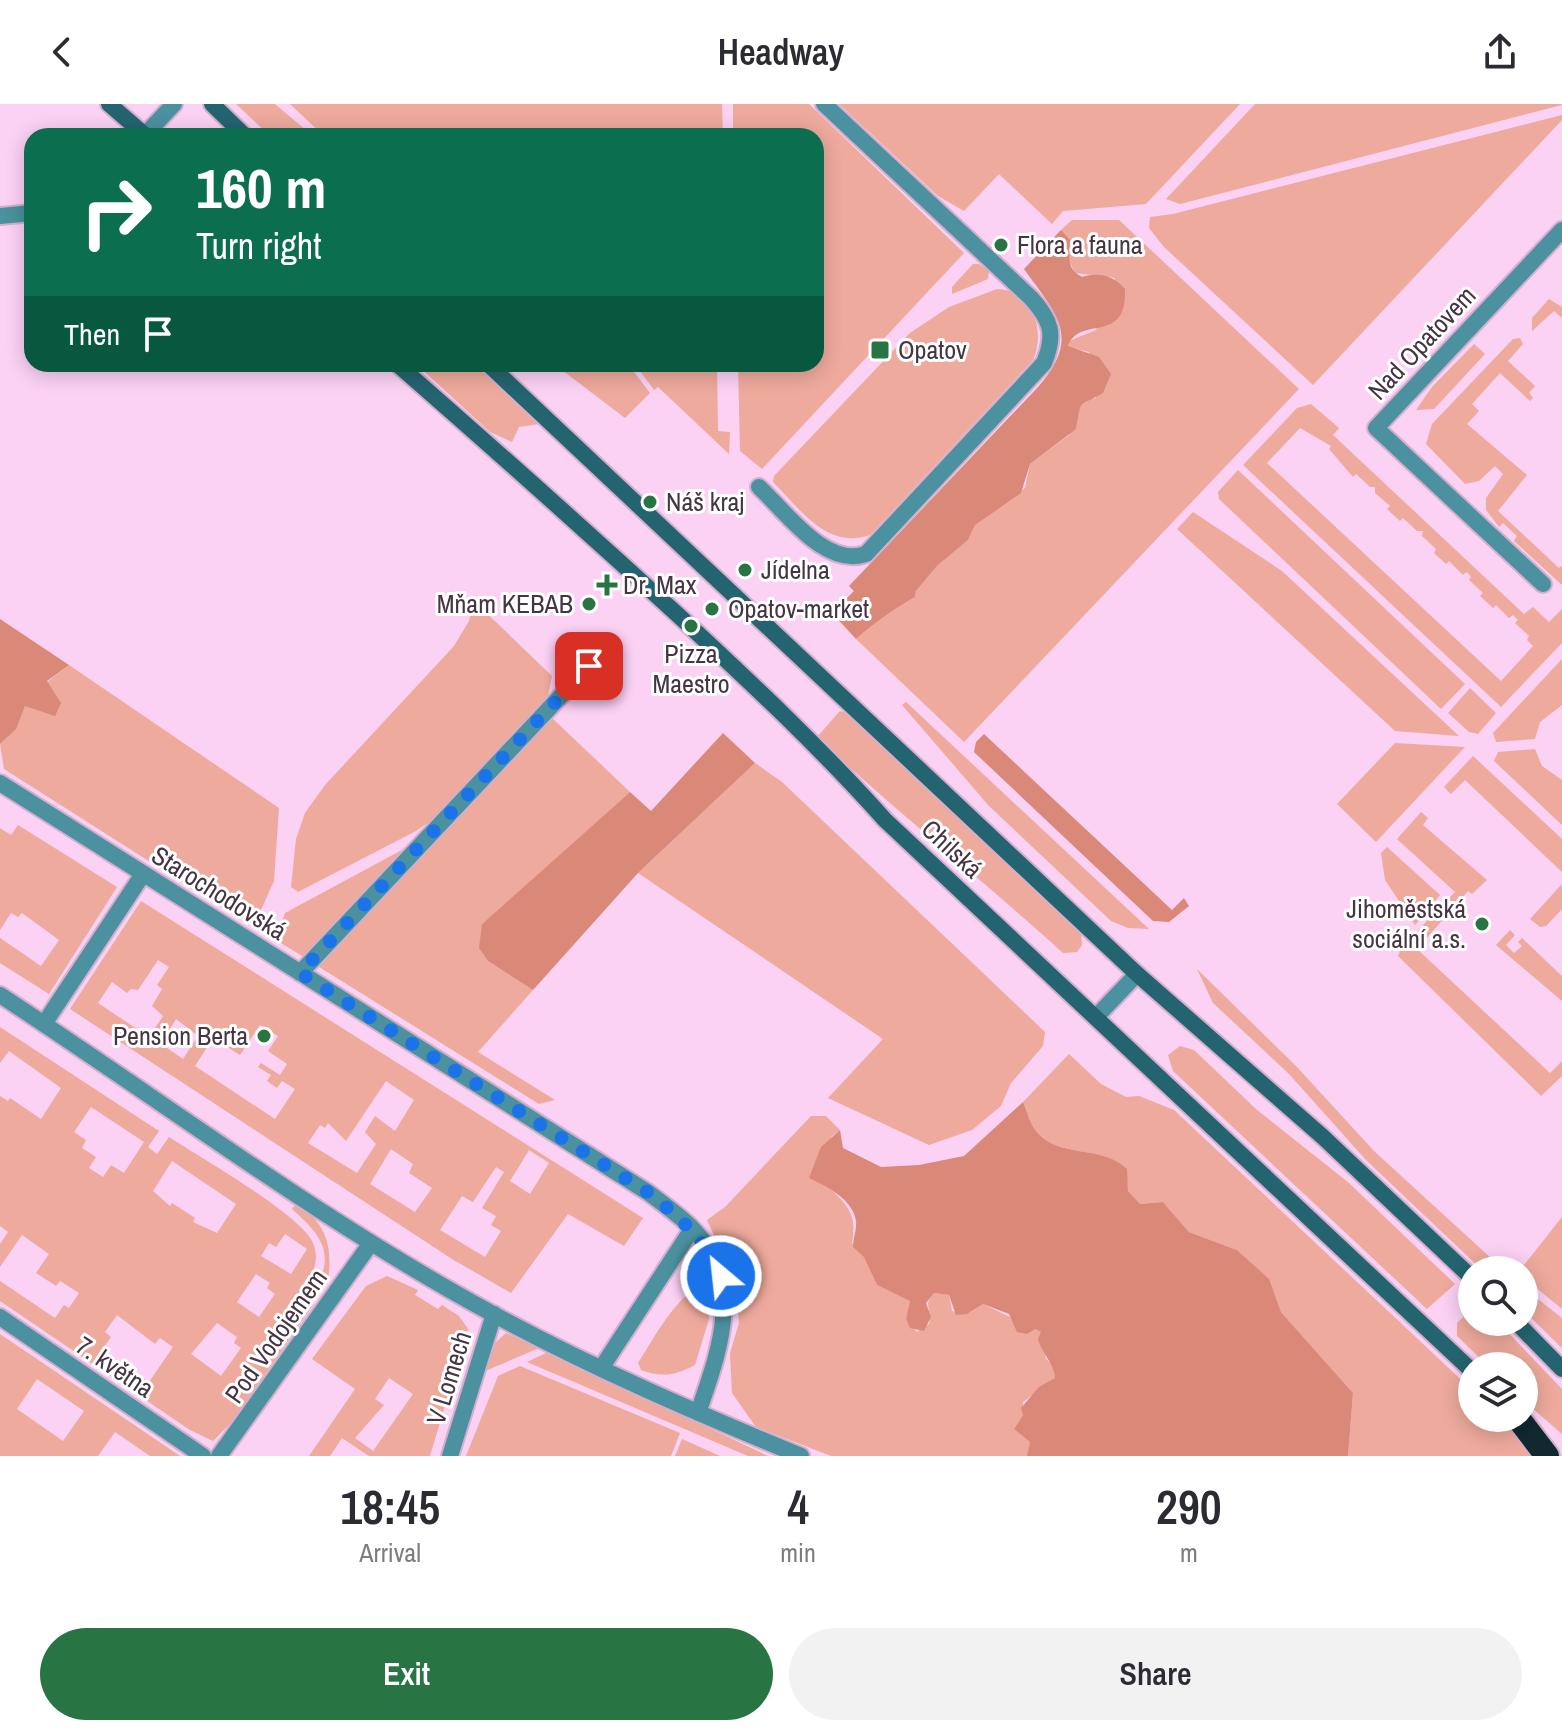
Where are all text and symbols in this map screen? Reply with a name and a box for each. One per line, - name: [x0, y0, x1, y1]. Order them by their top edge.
- text: Headway: [718, 28, 844, 76]
- icon: back: [40, 30, 84, 74]
- icon: share: [1478, 30, 1522, 74]
- text: 160 m: [196, 150, 326, 225]
- icon: right: [64, 160, 168, 264]
- text: Turn right: [196, 222, 321, 270]
- place label: Flora a fauna: [1017, 227, 1143, 262]
- marker: Flora a fauna: [992, 236, 1010, 254]
- street label: Nad Opatovem: [1360, 278, 1483, 407]
- icon: arrive: [136, 312, 180, 356]
- text: Then: [64, 314, 120, 354]
- place label: Opatov: [898, 332, 967, 367]
- marker: Opatov: [869, 339, 891, 361]
- place label: Náš kraj: [666, 484, 744, 519]
- marker: Náš kraj: [641, 493, 659, 511]
- place label: Jídelna: [761, 552, 830, 587]
- marker: Jídelna: [736, 561, 754, 579]
- place label: Dr. Max: [623, 567, 697, 602]
- marker: Dr. Max: [598, 576, 616, 594]
- place label: Mňam KEBAB: [437, 586, 573, 621]
- place label: Opatov-market: [728, 591, 869, 626]
- marker: Mňam KEBAB: [580, 595, 598, 613]
- marker: Opatov-market: [703, 600, 721, 618]
- marker: Pizza Maestro: [682, 617, 700, 635]
- pin: [555, 632, 623, 700]
- place label: Pizza Maestro: [652, 636, 730, 701]
- icon: arrive: [567, 644, 611, 688]
- street label: Chilská: [914, 812, 990, 886]
- street label: Starochodovská: [145, 837, 293, 948]
- place label: Jihoměstská sociální a.s.: [1346, 891, 1466, 956]
- marker: Jihoměstská sociální a.s.: [1473, 915, 1491, 933]
- place label: Pension Berta: [113, 1018, 248, 1053]
- marker: Pension Berta: [255, 1027, 273, 1045]
- position arrow: [679, 1234, 763, 1318]
- map controls: [1458, 1256, 1538, 1432]
- button: search: [1458, 1256, 1538, 1336]
- street label: Pod Vodojemem: [216, 1262, 335, 1410]
- street label: V Lomech: [418, 1327, 479, 1429]
- street label: 7. května: [70, 1328, 161, 1405]
- button: layers: [1458, 1352, 1538, 1432]
- text: 18:45: [340, 1474, 440, 1539]
- text: 4: [787, 1474, 809, 1539]
- text: 290: [1156, 1474, 1222, 1539]
- text: Arrival: [359, 1535, 421, 1570]
- text: min: [780, 1535, 816, 1570]
- text: m: [1180, 1535, 1198, 1570]
- button: Exit: [40, 1628, 773, 1720]
- button: Share: [789, 1628, 1522, 1720]

